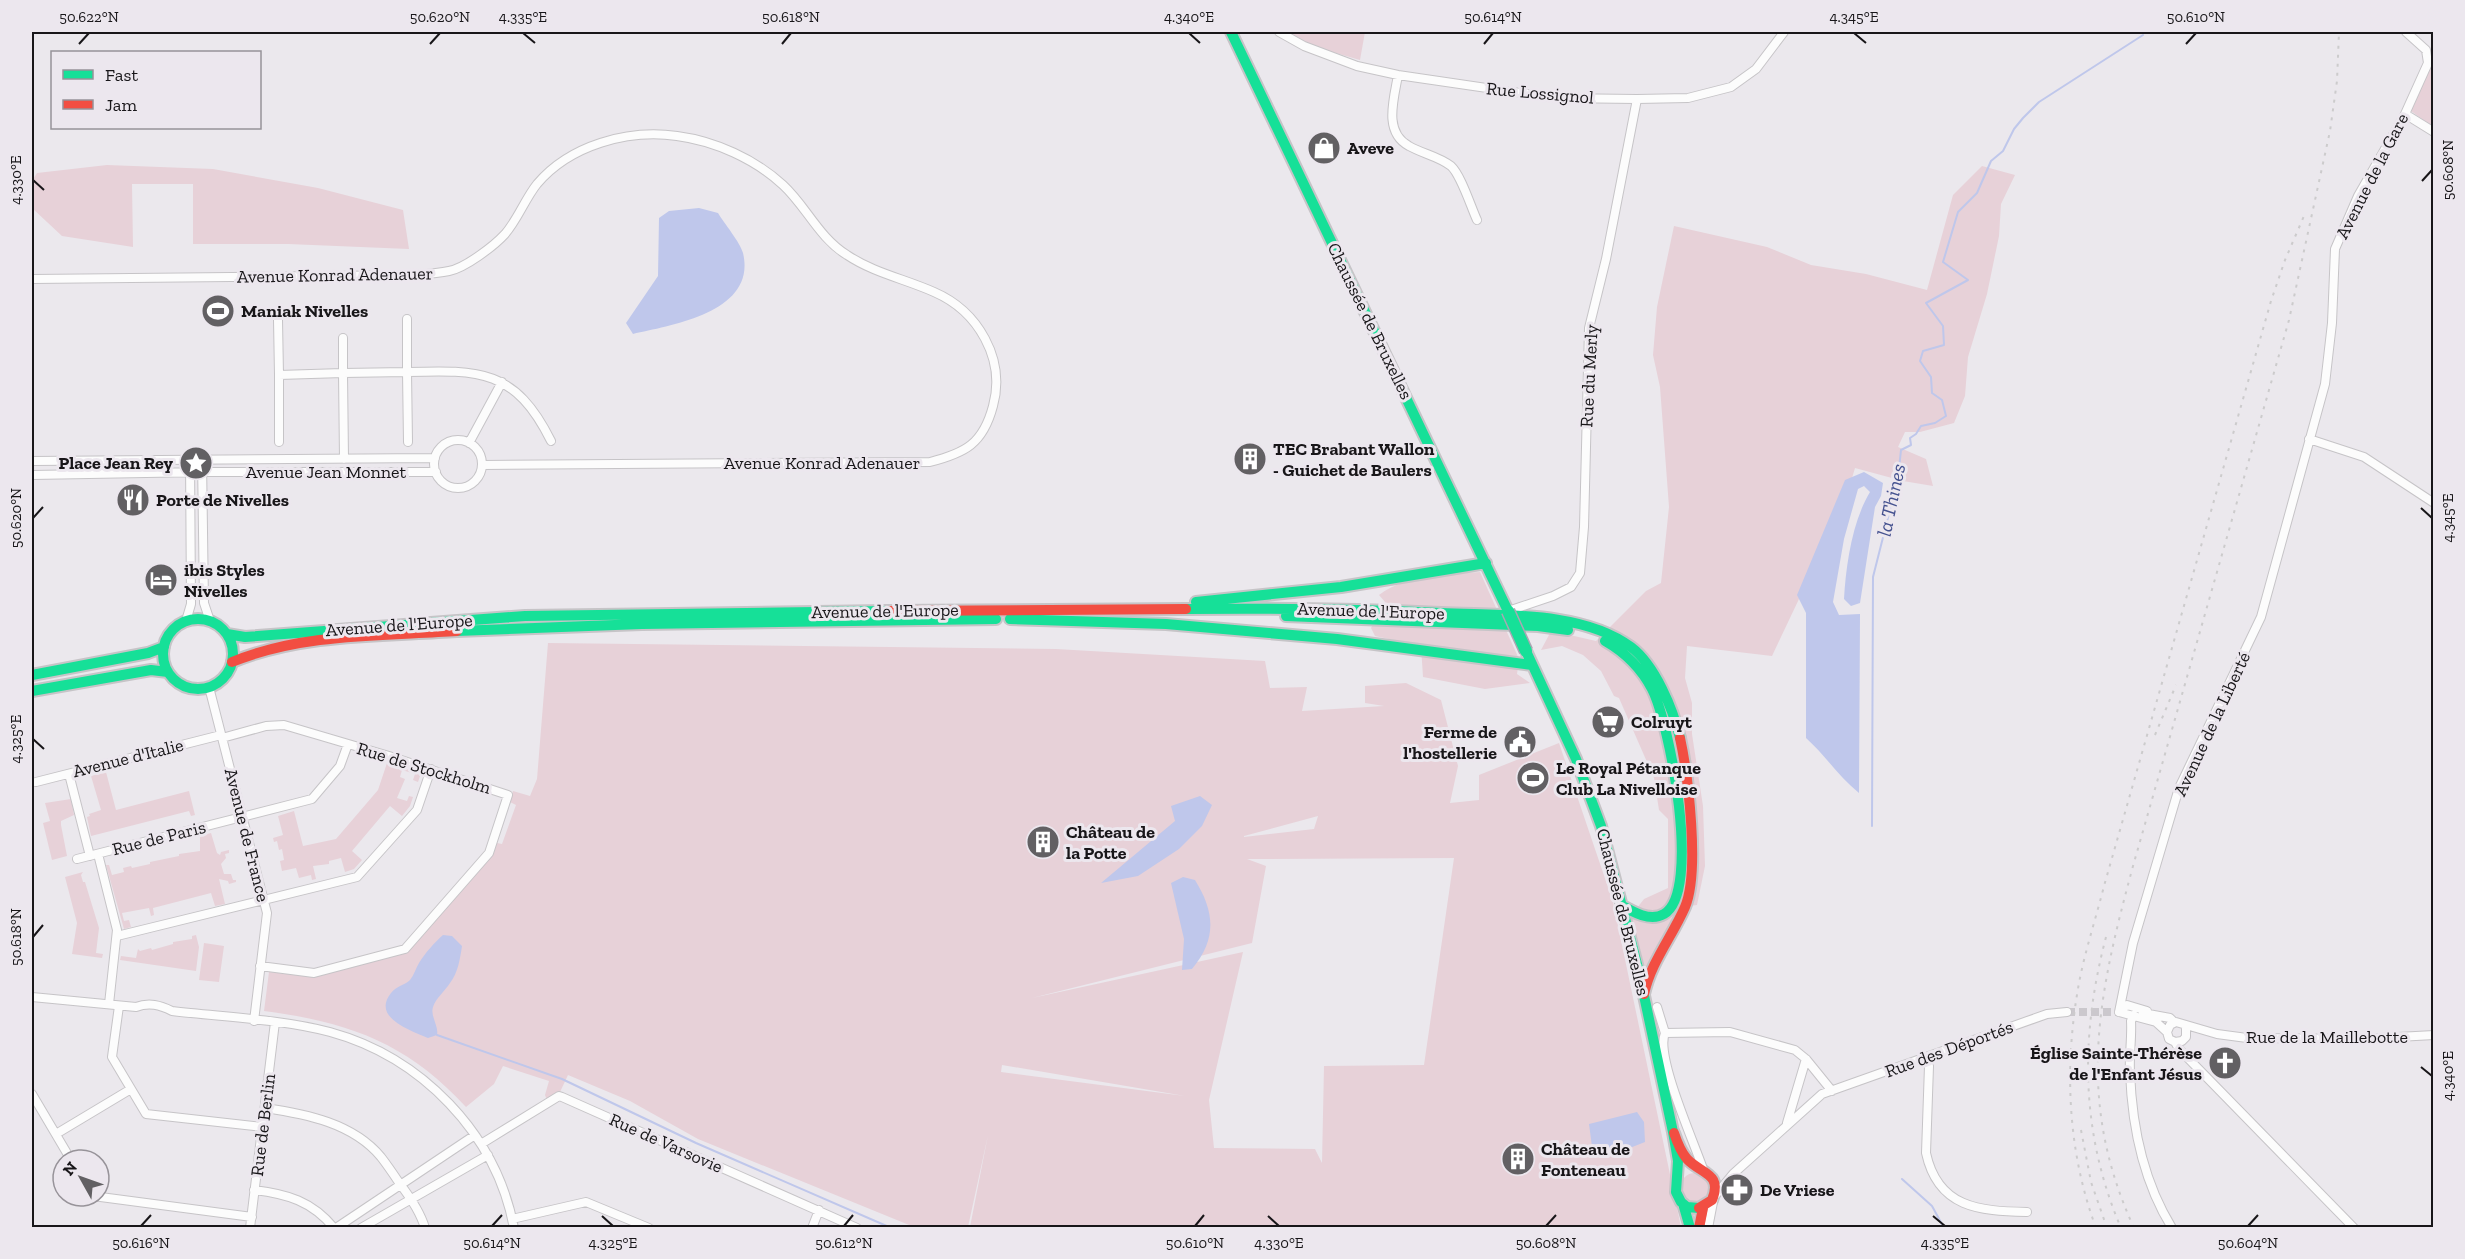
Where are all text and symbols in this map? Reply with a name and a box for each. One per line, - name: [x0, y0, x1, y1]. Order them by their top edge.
- text: 50.622°N: [59, 8, 119, 26]
- text: 50.620°N: [410, 8, 470, 26]
- text: 4.335°E: [499, 8, 547, 26]
- text: 50.618°N: [762, 8, 820, 26]
- text: 4.340°E: [1164, 8, 1214, 26]
- text: 50.614°N: [1464, 8, 1522, 26]
- text: 4.345°E: [1829, 8, 1879, 26]
- text: 50.610°N: [2167, 8, 2225, 26]
- legend: [51, 51, 261, 129]
- text: Fast: [105, 64, 138, 86]
- street label: Rue Lossignol: [1485, 77, 1595, 109]
- text: Jam: [105, 94, 137, 116]
- street label: Avenue de la Gare: [2331, 109, 2413, 243]
- shop icon: Aveve: [1306, 130, 1342, 166]
- place label: Aveve: [1347, 137, 1394, 159]
- text: 50.608°N: [2439, 140, 2457, 200]
- text: 4.330°E: [7, 155, 25, 205]
- street label: Chaussée de Bruxelles: [1323, 239, 1418, 403]
- street label: Avenue Konrad Adenauer: [237, 262, 433, 288]
- sports icon: Maniak Nivelles: [200, 293, 236, 329]
- place label: Maniak Nivelles: [241, 300, 368, 322]
- street label: Rue du Merly: [1575, 323, 1603, 428]
- place label: TEC Brabant Wallon - Guichet de Baulers: [1273, 438, 1435, 481]
- building icon: TEC Brabant Wallon - Guichet de Baulers: [1232, 441, 1268, 477]
- place icon: Place Jean Rey: [178, 445, 214, 481]
- place label: Place Jean Rey: [58, 452, 173, 474]
- street label: Avenue Konrad Adenauer: [724, 452, 920, 474]
- street label: Avenue Jean Monnet: [246, 461, 407, 483]
- water label: la Thines: [1872, 461, 1910, 539]
- restaurant icon: Porte de Nivelles: [115, 482, 151, 518]
- text: 50.620°N: [7, 488, 25, 548]
- place label: Porte de Nivelles: [156, 489, 289, 511]
- text: 4.345°E: [2439, 493, 2457, 543]
- place label: ibis Styles Nivelles: [184, 559, 265, 602]
- hotel icon: ibis Styles Nivelles: [143, 562, 179, 598]
- street label: Avenue de l'Europe: [1297, 597, 1445, 625]
- street label: Avenue de l'Europe: [811, 599, 959, 623]
- street label: Avenue de l'Europe: [325, 609, 473, 641]
- street label: Avenue de la Liberté: [2169, 648, 2255, 800]
- supermarket icon: Colruyt: [1590, 704, 1626, 740]
- place label: Colruyt: [1631, 711, 1693, 733]
- text: 4.325°E: [7, 714, 25, 763]
- place label: Ferme de l'hostellerie: [1403, 721, 1497, 764]
- public building icon: Ferme de l'hostellerie: [1502, 724, 1538, 760]
- street label: Avenue d'Italie: [70, 734, 186, 782]
- street label: Rue de Stockholm: [354, 737, 494, 799]
- place label: Le Royal Pétanque Club La Nivelloise: [1556, 757, 1701, 800]
- sports icon: Le Royal Pétanque Club La Nivelloise: [1515, 760, 1551, 796]
- street label: Avenue de France: [220, 766, 274, 904]
- street label: Rue de Paris: [110, 816, 208, 860]
- place label: Château de la Potte: [1066, 821, 1155, 864]
- building icon: Château de la Potte: [1025, 824, 1061, 860]
- street label: Chaussée de Bruxelles: [1592, 826, 1654, 998]
- text: 50.618°N: [7, 908, 25, 966]
- street label: Rue des Déportés: [1882, 1016, 2016, 1082]
- street label: Rue de la Maillebotte: [2246, 1026, 2408, 1048]
- place label: Église Sainte-Thérèse de l'Enfant Jésus: [2030, 1042, 2202, 1085]
- church icon: Église Sainte-Thérèse de l'Enfant Jésus: [2207, 1045, 2243, 1081]
- text: 4.340°E: [2439, 1051, 2457, 1101]
- street label: Rue de Berlin: [246, 1072, 280, 1178]
- street label: Rue de Varsovie: [606, 1108, 726, 1178]
- place label: Château de Fonteneau: [1541, 1138, 1630, 1181]
- building icon: Château de Fonteneau: [1500, 1141, 1536, 1177]
- north arrow: [51, 1148, 111, 1208]
- text: N: [59, 1158, 81, 1179]
- pharmacy icon: De Vriese: [1719, 1172, 1755, 1208]
- place label: De Vriese: [1760, 1179, 1835, 1201]
- text: 50.616°N: [112, 1234, 170, 1252]
- text: 50.614°N: [463, 1234, 521, 1252]
- text: 4.325°E: [589, 1234, 638, 1252]
- text: 50.612°N: [815, 1234, 873, 1252]
- text: 50.610°N: [1166, 1234, 1224, 1252]
- text: 4.330°E: [1254, 1234, 1304, 1252]
- text: 50.608°N: [1516, 1234, 1576, 1252]
- text: 4.335°E: [1921, 1234, 1969, 1252]
- text: 50.604°N: [2218, 1234, 2278, 1252]

